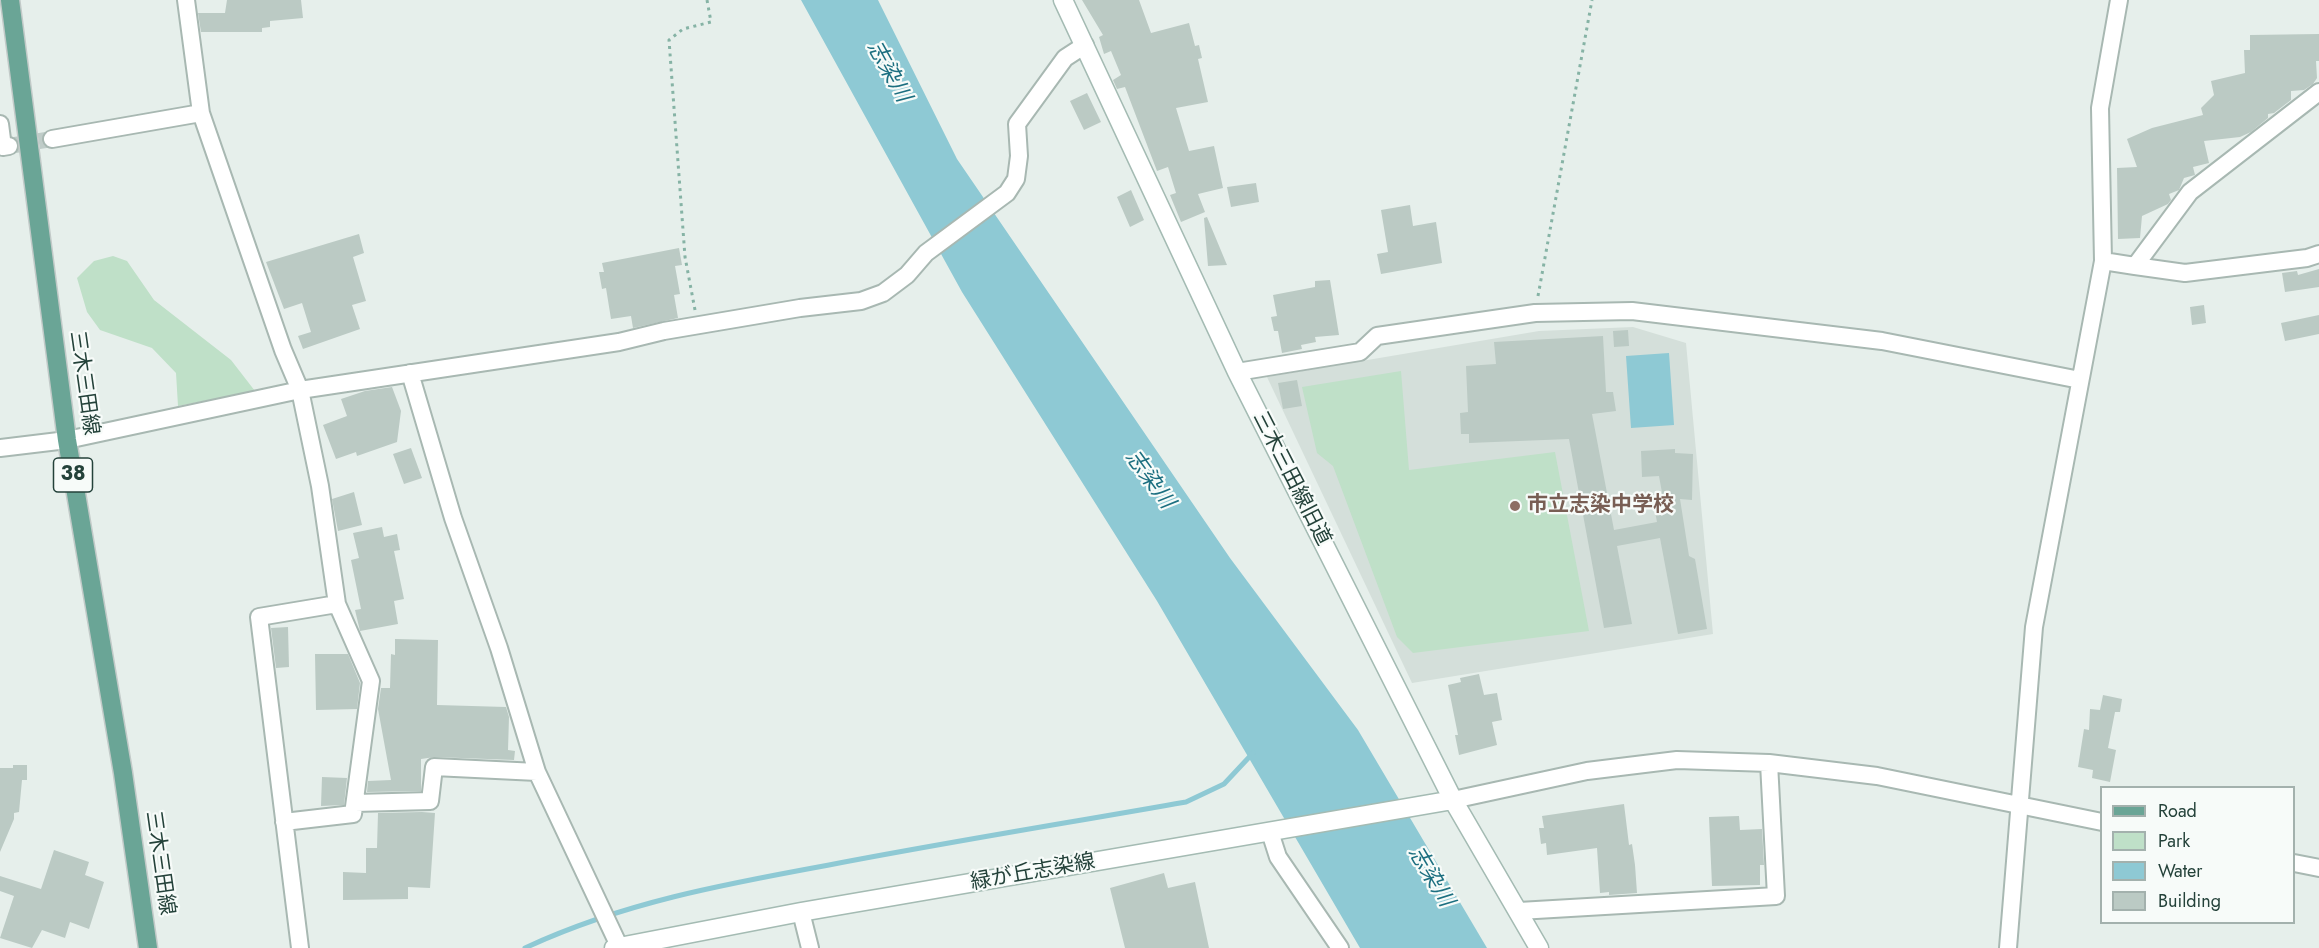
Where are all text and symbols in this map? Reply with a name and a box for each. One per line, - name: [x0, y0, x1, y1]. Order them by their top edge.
- water label: 志染川: [860, 37, 916, 107]
- street label: 三木三田線: [63, 329, 103, 437]
- street label: 三木三田線旧道: [1246, 408, 1336, 550]
- water label: 志染川: [1119, 446, 1179, 514]
- road number: 38: [54, 458, 92, 492]
- place label: 市立志染中学校: [1527, 493, 1674, 519]
- marker: 市立志染中学校: [1508, 499, 1522, 513]
- legend: [2100, 786, 2295, 924]
- text: Road: [2158, 798, 2197, 824]
- street label: 三木三田線: [139, 809, 179, 917]
- text: Park: [2158, 828, 2190, 854]
- water label: 志染川: [1402, 842, 1458, 912]
- street label: 緑が丘志染線: [969, 850, 1097, 896]
- text: Water: [2158, 858, 2202, 884]
- text: Building: [2158, 888, 2221, 914]

